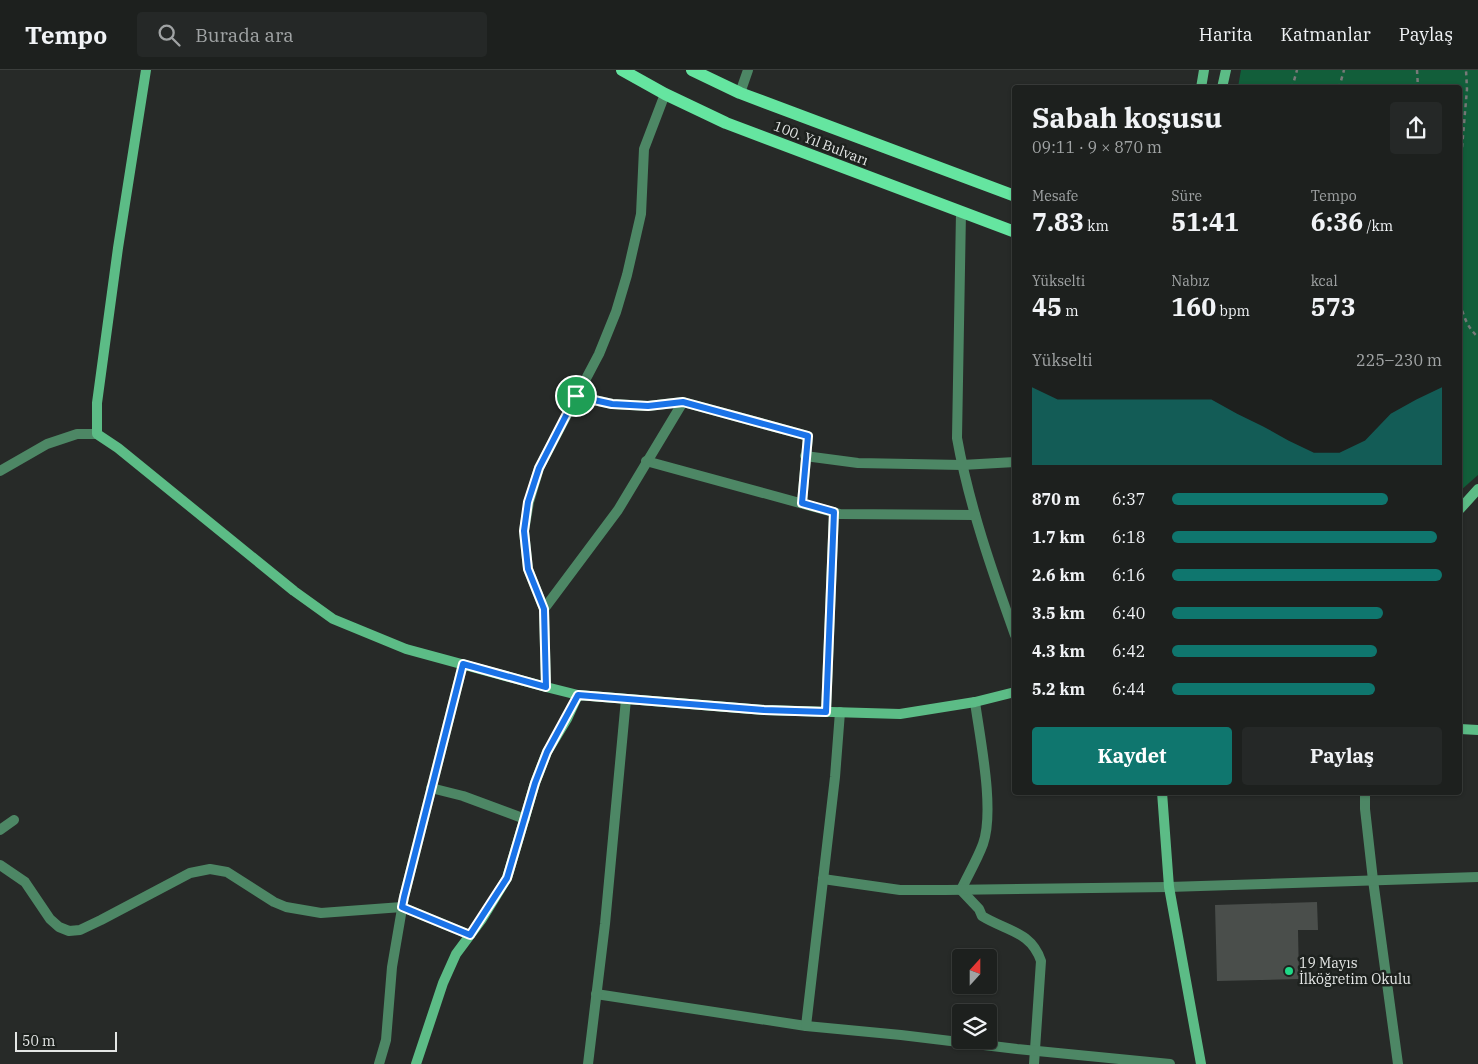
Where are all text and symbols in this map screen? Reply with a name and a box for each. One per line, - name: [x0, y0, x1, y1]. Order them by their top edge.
- search box: [137, 12, 487, 57]
- text: Tempo: [25, 19, 107, 51]
- icon: search: [155, 21, 183, 49]
- text: Burada ara: [195, 23, 294, 47]
- text: Harita: [1199, 23, 1253, 46]
- text: Katmanlar: [1281, 23, 1371, 46]
- text: Paylaş: [1399, 23, 1453, 46]
- text: Sabah koşusu: [1032, 99, 1222, 136]
- button: share: [1390, 102, 1442, 154]
- street label: 100. Yıl Bulvarı: [771, 117, 871, 169]
- text: 09:11 · 9 × 870 m: [1032, 137, 1162, 157]
- text: Mesafe: [1032, 187, 1078, 205]
- text: Süre: [1171, 187, 1202, 205]
- text: Tempo: [1311, 187, 1357, 205]
- text: 7.83: [1032, 205, 1084, 238]
- text: 51:41: [1171, 205, 1239, 238]
- text: 6:36: [1311, 205, 1363, 238]
- text: km: [1084, 217, 1109, 235]
- text: /km: [1363, 217, 1393, 235]
- text: Yükselti: [1032, 272, 1085, 290]
- text: Nabız: [1171, 272, 1210, 290]
- text: kcal: [1311, 272, 1338, 290]
- text: 45: [1032, 290, 1062, 323]
- text: 160: [1171, 290, 1216, 323]
- text: 573: [1311, 290, 1356, 323]
- text: m: [1062, 302, 1079, 320]
- text: bpm: [1216, 302, 1250, 320]
- text: Yükselti: [1032, 350, 1093, 370]
- text: 225–230 m: [1356, 350, 1442, 370]
- pin: [555, 375, 597, 417]
- icon: arrive: [562, 382, 590, 410]
- text: 870 m: [1032, 489, 1080, 509]
- text: 6:37: [1112, 489, 1145, 509]
- text: 1.7 km: [1032, 527, 1085, 547]
- text: 6:18: [1112, 527, 1145, 547]
- text: 2.6 km: [1032, 565, 1085, 585]
- text: 6:16: [1112, 565, 1145, 585]
- text: 3.5 km: [1032, 603, 1085, 623]
- text: 6:40: [1112, 603, 1145, 623]
- text: 4.3 km: [1032, 641, 1085, 661]
- text: 6:42: [1112, 641, 1145, 661]
- text: 5.2 km: [1032, 679, 1085, 699]
- text: 6:44: [1112, 679, 1145, 699]
- button: Kaydet: [1032, 727, 1232, 785]
- button: Paylaş: [1242, 727, 1442, 785]
- north arrow: [952, 949, 998, 994]
- map controls: [952, 949, 997, 1049]
- place label: 19 Mayıs İlköğretim Okulu: [1299, 954, 1411, 988]
- marker: 19 Mayıs İlköğretim Okulu: [1283, 965, 1295, 977]
- button: layers: [952, 1004, 997, 1049]
- scale bar: [15, 1029, 118, 1052]
- text: 50 m: [22, 1032, 55, 1050]

